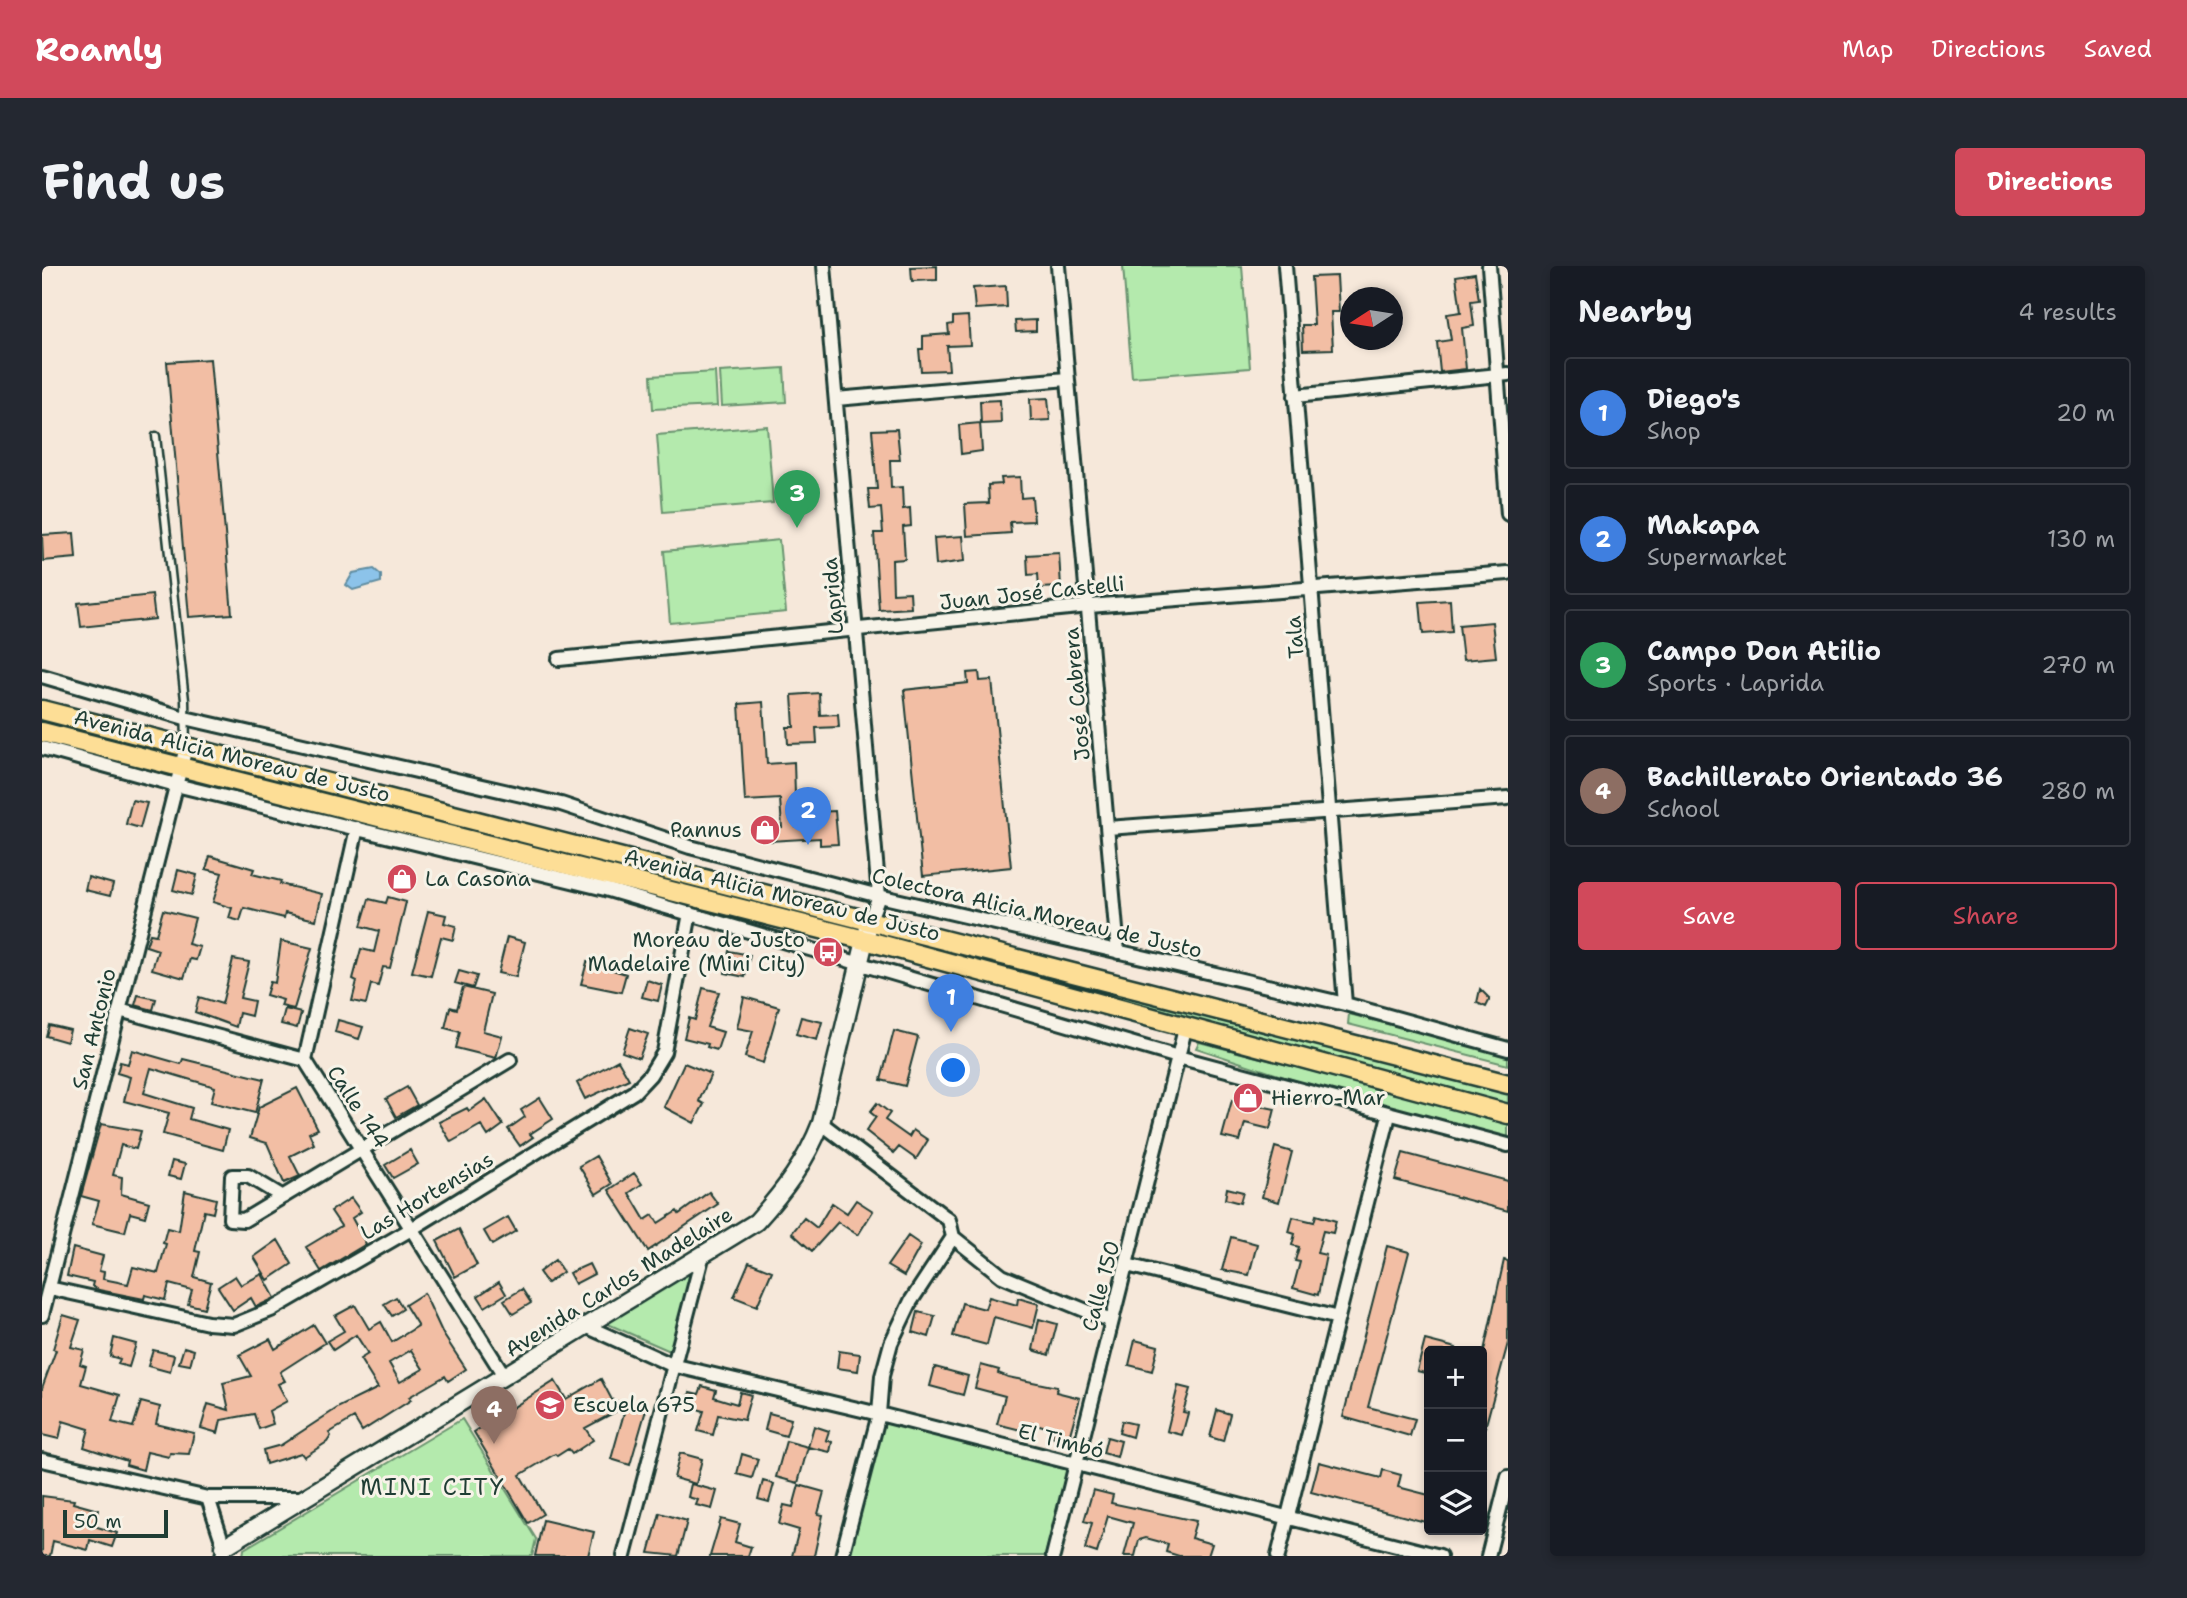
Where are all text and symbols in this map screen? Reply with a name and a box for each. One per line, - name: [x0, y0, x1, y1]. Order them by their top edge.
- text: Roamly: [35, 27, 163, 72]
- text: Map: [1842, 33, 1893, 65]
- text: Directions: [1931, 33, 2046, 65]
- text: Saved: [2084, 33, 2152, 65]
- button: Directions: [1955, 148, 2145, 216]
- text: Find us: [42, 149, 225, 215]
- north arrow: [1340, 287, 1403, 350]
- text: Nearby: [1578, 291, 1693, 332]
- text: 4 results: [2018, 297, 2117, 327]
- text: Diego's: [1647, 381, 1741, 416]
- text: 1: [1598, 398, 1608, 428]
- text: 20 m: [2056, 398, 2115, 428]
- text: Shop: [1647, 416, 1701, 446]
- pin: 3: [774, 470, 820, 528]
- text: Makapa: [1647, 507, 1760, 542]
- text: 2: [1595, 524, 1611, 554]
- text: 130 m: [2047, 524, 2115, 554]
- text: Supermarket: [1647, 542, 1787, 572]
- street label: Laprida: [816, 556, 850, 636]
- street label: Juan José Castelli: [938, 569, 1126, 617]
- street label: Tala: [1279, 615, 1311, 659]
- street label: José Cabrera: [1057, 626, 1097, 762]
- text: Campo Don Atilio: [1647, 633, 1881, 668]
- text: 3: [1595, 650, 1611, 680]
- text: 270 m: [2041, 650, 2115, 680]
- text: Sports · Laprida: [1647, 668, 1824, 698]
- street label: Avenida Alicia Moreau de Justo: [71, 703, 393, 809]
- text: Bachillerato Orientado 36: [1647, 759, 2003, 794]
- text: 4: [1595, 776, 1611, 806]
- text: 280 m: [2040, 776, 2115, 806]
- pin: 2: [785, 787, 831, 845]
- text: School: [1647, 794, 1719, 824]
- shop icon: Pannus: [748, 813, 782, 847]
- place label: Pannus: [670, 816, 742, 844]
- street label: Avenida Alicia Moreau de Justo: [621, 842, 943, 948]
- street label: Colectora Alicia Moreau de Justo: [869, 861, 1205, 965]
- shop icon: La Casona: [385, 862, 419, 896]
- place label: La Casona: [425, 865, 531, 893]
- button: Save: [1578, 882, 1841, 950]
- button: Share: [1855, 882, 2117, 950]
- place label: Moreau de Justo Madelaire (Mini City): [587, 926, 805, 978]
- bus stop icon: Moreau de Justo Madelaire (Mini City): [811, 935, 845, 969]
- street label: San Antonio: [65, 965, 123, 1093]
- pin: 1: [928, 974, 974, 1032]
- your location: [936, 1053, 970, 1087]
- street label: Calle 144: [321, 1060, 395, 1154]
- shop icon: Hierro-Mar: [1231, 1081, 1265, 1115]
- place label: Hierro-Mar: [1271, 1084, 1385, 1112]
- street label: Las Hortensias: [355, 1145, 499, 1247]
- street label: Avenida Carlos Madelaire: [500, 1200, 738, 1364]
- street label: Calle 150: [1075, 1238, 1127, 1334]
- map controls: [1424, 1346, 1487, 1535]
- button: +: [1424, 1346, 1487, 1409]
- pin: 4: [471, 1386, 517, 1444]
- school or university icon: Escuela 675: [533, 1388, 567, 1422]
- place label: Escuela 675: [573, 1391, 695, 1419]
- button: −: [1424, 1409, 1487, 1472]
- street label: El Timbó: [1015, 1417, 1107, 1465]
- district label: MINI CITY: [360, 1472, 506, 1502]
- button: layers: [1424, 1472, 1487, 1535]
- scale bar: [63, 1507, 168, 1539]
- text: 50 m: [74, 1509, 122, 1534]

